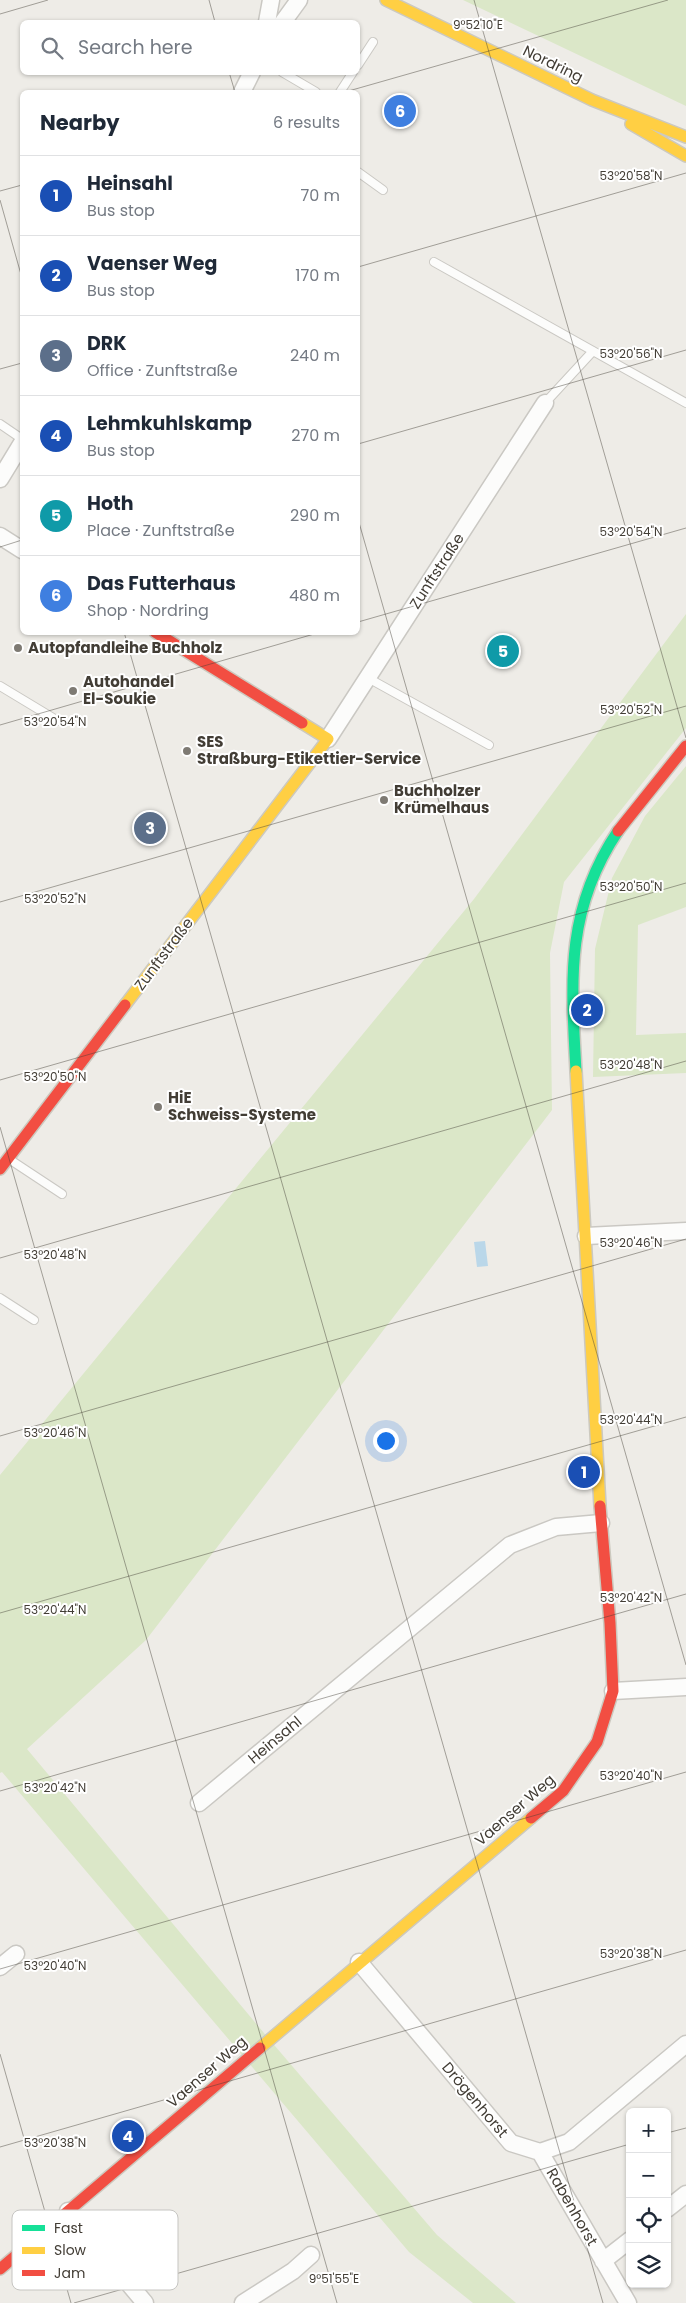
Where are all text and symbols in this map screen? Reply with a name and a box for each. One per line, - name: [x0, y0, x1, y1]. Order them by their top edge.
- text: 9°52'10"E: [453, 16, 503, 33]
- search box: [20, 20, 360, 75]
- icon: search: [38, 34, 66, 62]
- text: Search here: [78, 34, 192, 61]
- street label: Nordring: [519, 40, 587, 87]
- pin: 6: [384, 92, 416, 130]
- text: Nearby: [40, 108, 120, 137]
- text: 6 results: [273, 111, 340, 134]
- text: 53°20'58"N: [600, 167, 662, 184]
- text: Heinsahl: [87, 170, 173, 197]
- text: 1: [53, 184, 59, 207]
- text: 70 m: [300, 184, 340, 207]
- text: Bus stop: [87, 199, 155, 222]
- text: Vaenser Weg: [87, 250, 217, 277]
- text: 2: [51, 264, 61, 287]
- text: 170 m: [295, 264, 340, 287]
- text: Bus stop: [87, 279, 155, 302]
- text: DRK: [87, 330, 126, 357]
- text: 3: [51, 344, 61, 367]
- text: 240 m: [290, 344, 340, 367]
- text: 53°20'56"N: [600, 345, 662, 362]
- text: Office · Zunftstraße: [87, 359, 238, 382]
- text: Lehmkuhlskamp: [87, 410, 252, 437]
- text: 4: [51, 424, 61, 447]
- text: 270 m: [291, 424, 340, 447]
- text: Bus stop: [87, 439, 155, 462]
- text: Hoth: [87, 490, 134, 517]
- text: 5: [51, 504, 61, 527]
- text: 290 m: [290, 504, 340, 527]
- text: Place · Zunftstraße: [87, 519, 235, 542]
- text: 53°20'54"N: [600, 523, 662, 540]
- street label: Zunftstraße: [404, 529, 469, 613]
- text: Das Futterhaus: [87, 570, 236, 597]
- text: 6: [51, 584, 61, 607]
- text: 480 m: [289, 584, 340, 607]
- text: Shop · Nordring: [87, 599, 209, 622]
- pin: 5: [487, 632, 519, 670]
- place label: Autopfandleihe Buchholz: [28, 637, 222, 658]
- marker: Autopfandleihe Buchholz: [12, 642, 24, 654]
- place label: Autohandel El-Soukie: [83, 671, 174, 709]
- marker: Autohandel El-Soukie: [67, 685, 79, 697]
- text: 53°20'52"N: [600, 701, 662, 718]
- text: 53°20'54"N: [24, 713, 86, 730]
- place label: SES Straßburg-Etikettier-Service: [197, 731, 421, 769]
- marker: SES Straßburg-Etikettier-Service: [181, 745, 193, 757]
- place label: Buchholzer Krümelhaus: [394, 780, 489, 818]
- marker: Buchholzer Krümelhaus: [378, 794, 390, 806]
- pin: 3: [134, 809, 166, 847]
- text: 53°20'50"N: [600, 878, 662, 895]
- text: 53°20'52"N: [24, 890, 86, 907]
- street label: Zunftstraße: [129, 913, 198, 994]
- pin: 2: [571, 991, 603, 1029]
- text: 53°20'48"N: [600, 1056, 662, 1073]
- text: 53°20'50"N: [24, 1068, 86, 1085]
- place label: HiE Schweiss-Systeme: [168, 1087, 316, 1125]
- marker: HiE Schweiss-Systeme: [152, 1101, 164, 1113]
- text: 53°20'46"N: [600, 1234, 662, 1251]
- text: 53°20'48"N: [24, 1246, 86, 1263]
- text: 53°20'44"N: [600, 1411, 662, 1428]
- text: 53°20'46"N: [24, 1424, 86, 1441]
- your location: [373, 1428, 399, 1454]
- pin: 1: [568, 1453, 600, 1491]
- text: 53°20'42"N: [600, 1589, 662, 1606]
- text: 53°20'44"N: [24, 1601, 86, 1618]
- street label: Heinsahl: [243, 1711, 306, 1768]
- text: 53°20'40"N: [600, 1767, 662, 1784]
- street label: Vaenser Weg: [470, 1769, 559, 1850]
- text: 53°20'42"N: [24, 1779, 86, 1796]
- text: 53°20'38"N: [600, 1945, 662, 1962]
- text: 53°20'40"N: [24, 1957, 86, 1974]
- street label: Vaenser Weg: [162, 2031, 251, 2112]
- street label: Drögenhorst: [437, 2057, 513, 2142]
- map controls: [626, 2108, 671, 2288]
- button: +: [626, 2108, 671, 2153]
- pin: 4: [112, 2117, 144, 2155]
- text: 53°20'38"N: [24, 2134, 86, 2151]
- button: −: [626, 2153, 671, 2198]
- street label: Rabenhorst: [542, 2164, 603, 2249]
- button: locate: [626, 2198, 671, 2243]
- legend: [12, 2210, 178, 2290]
- text: Fast: [54, 2218, 83, 2238]
- text: Slow: [54, 2240, 87, 2260]
- button: layers: [626, 2243, 671, 2288]
- text: Jam: [54, 2263, 85, 2283]
- text: 9°51'55"E: [309, 2270, 359, 2287]

